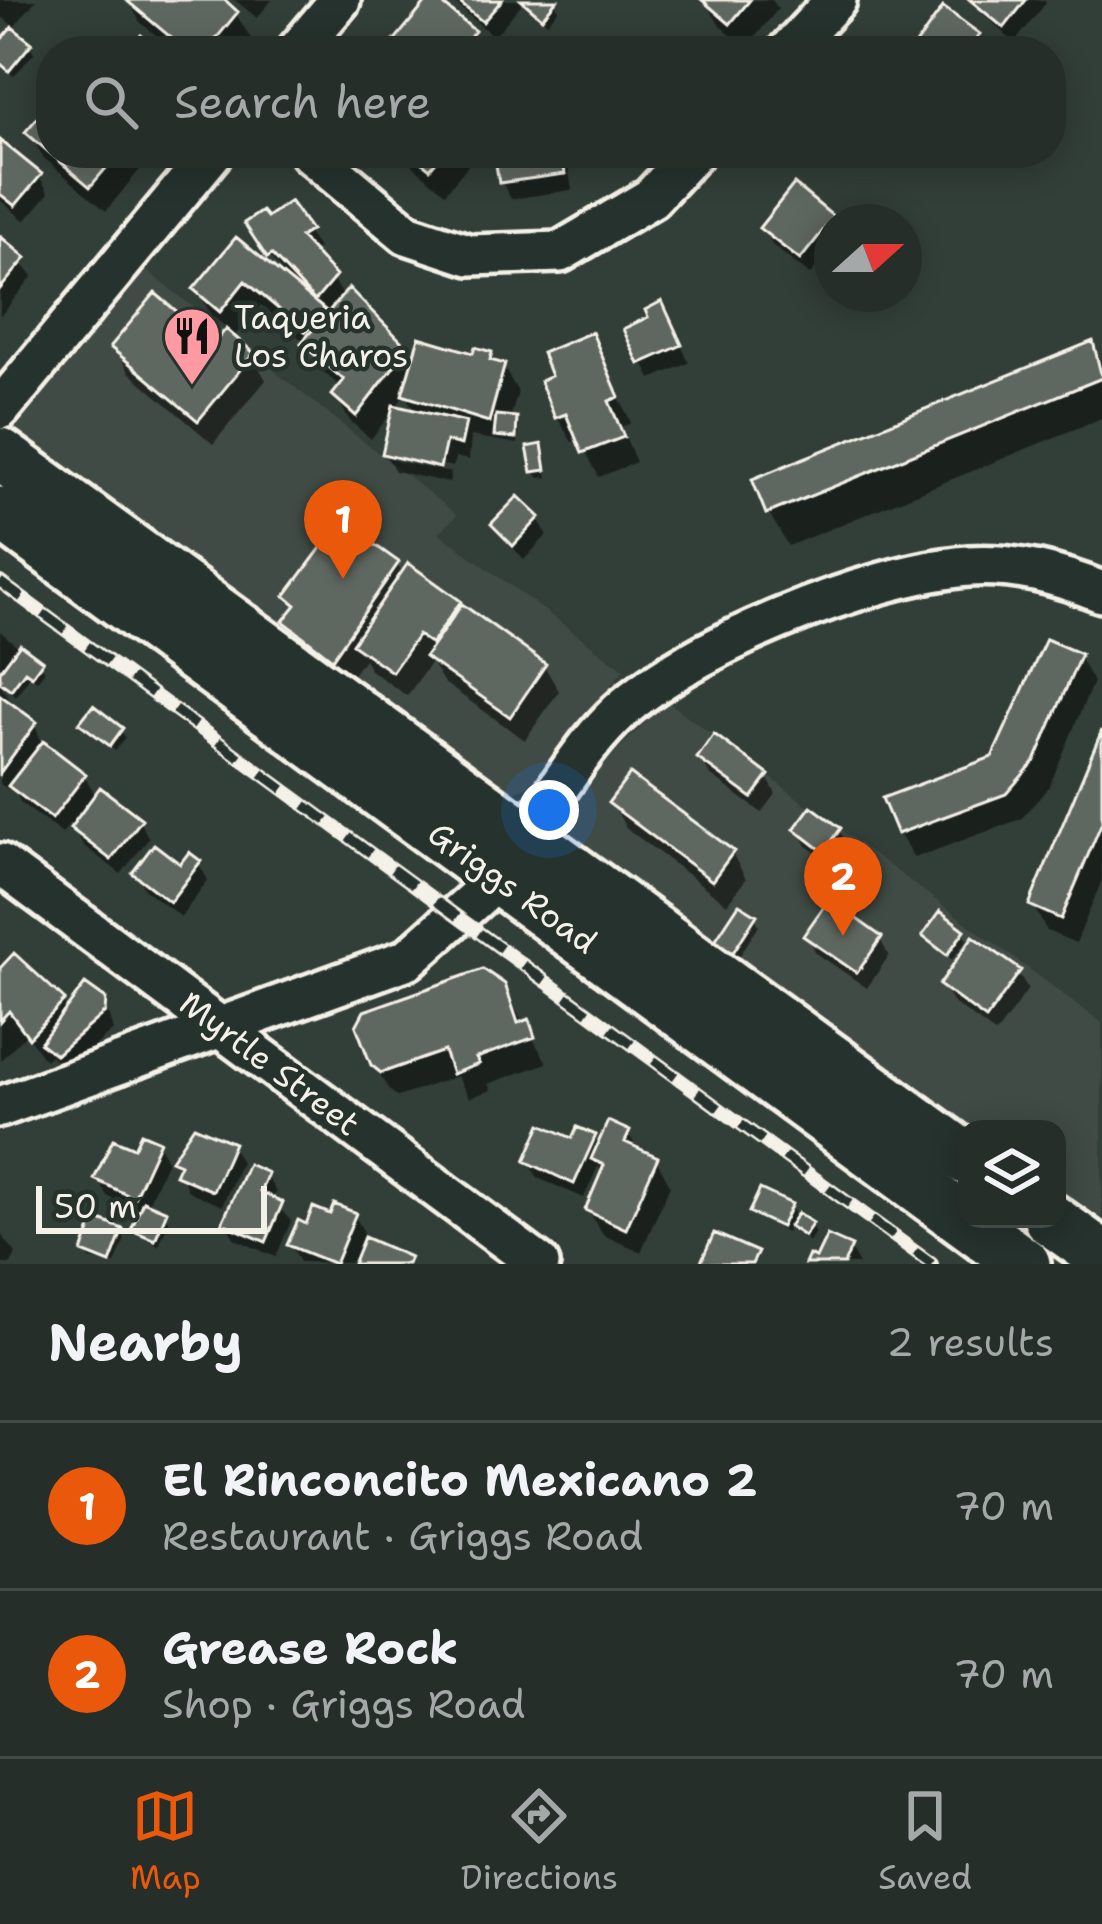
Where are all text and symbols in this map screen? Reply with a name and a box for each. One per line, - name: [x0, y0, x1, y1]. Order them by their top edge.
- search box: [36, 36, 1066, 168]
- icon: search: [78, 69, 144, 135]
- text: Search here: [174, 72, 431, 132]
- north arrow: [814, 204, 922, 312]
- place label: Taqueria Los Charos: [234, 295, 408, 378]
- restaurant icon: Taqueria Los Charos: [161, 305, 223, 387]
- pin: 1: [304, 480, 382, 579]
- your location: [519, 780, 579, 840]
- street label: Griggs Road: [419, 811, 606, 964]
- pin: 2: [804, 837, 882, 936]
- street label: Myrtle Street: [170, 981, 369, 1146]
- map controls: [958, 1120, 1066, 1228]
- button: layers: [958, 1120, 1066, 1228]
- scale bar: [36, 1180, 267, 1233]
- text: 50 m: [54, 1184, 137, 1229]
- text: Nearby: [48, 1308, 243, 1376]
- text: 2 results: [887, 1316, 1054, 1368]
- text: El Rinconcito Mexicano 2: [162, 1450, 757, 1510]
- text: 1: [78, 1480, 96, 1532]
- text: 70 m: [953, 1480, 1054, 1532]
- text: Restaurant · Griggs Road: [162, 1510, 643, 1562]
- text: Grease Rock: [162, 1618, 458, 1678]
- text: 2: [73, 1648, 101, 1700]
- text: 70 m: [953, 1648, 1054, 1700]
- text: Shop · Griggs Road: [162, 1678, 525, 1730]
- tab: Map: [130, 1783, 201, 1900]
- tab: Directions: [461, 1783, 618, 1900]
- tab: Saved: [878, 1783, 972, 1900]

